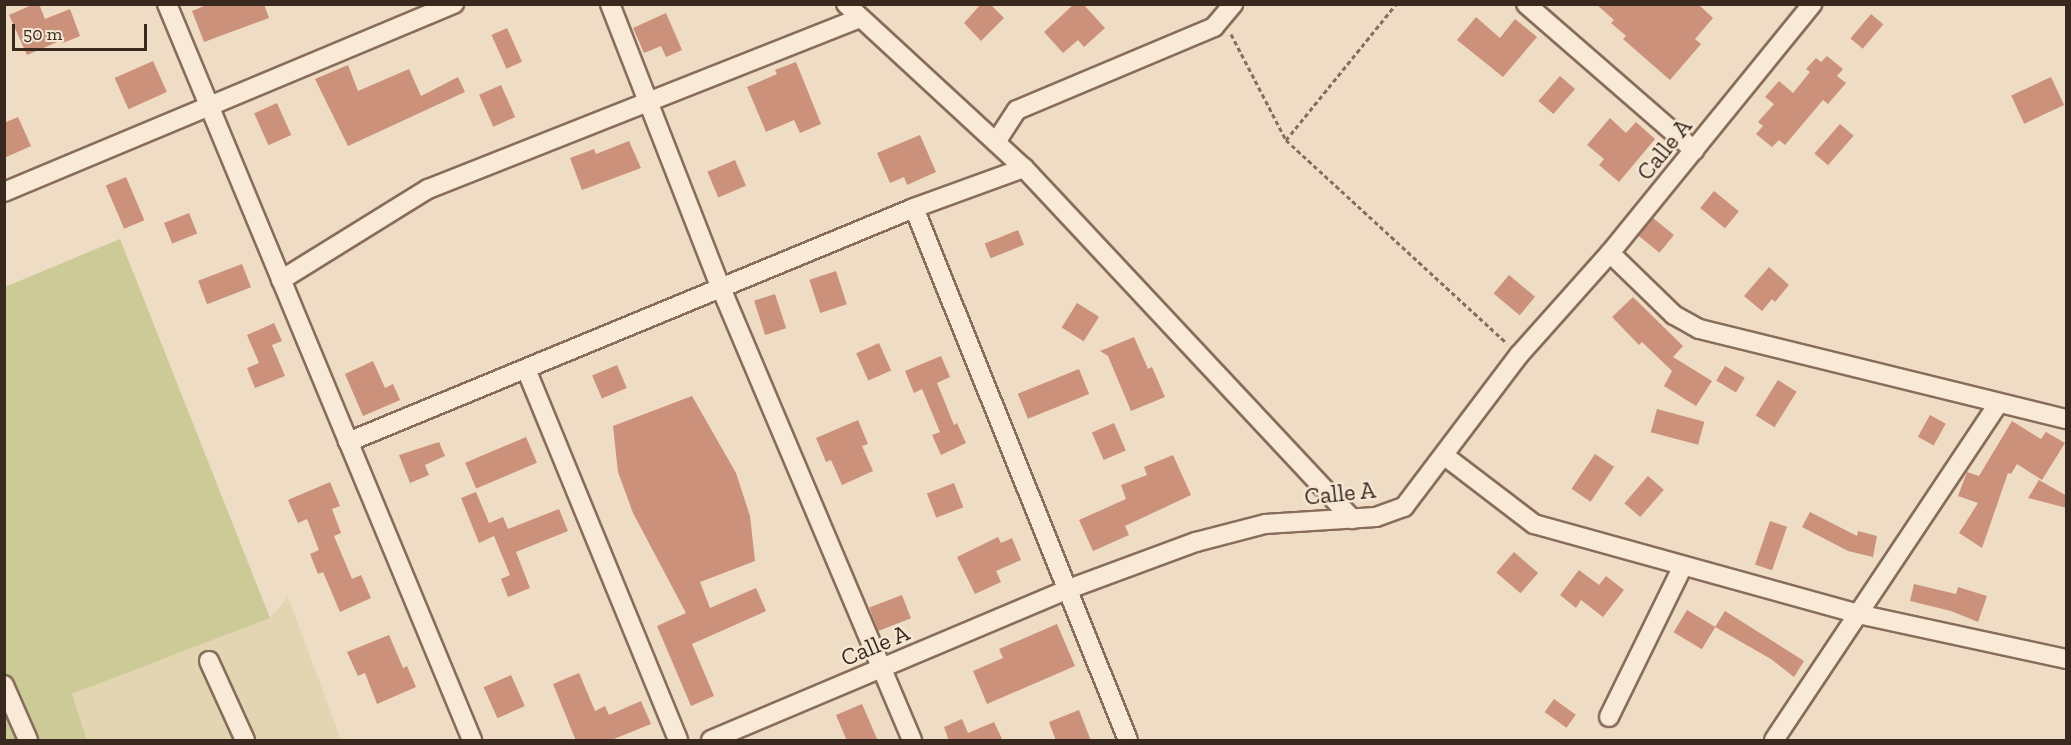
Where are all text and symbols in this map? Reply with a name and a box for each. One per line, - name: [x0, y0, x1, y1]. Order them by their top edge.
- scale bar: [15, 12, 150, 50]
- text: 50 m: [23, 23, 62, 45]
- street label: Calle A: [1630, 112, 1698, 186]
- street label: Calle A: [1303, 475, 1377, 511]
- street label: Calle A: [836, 618, 914, 672]

